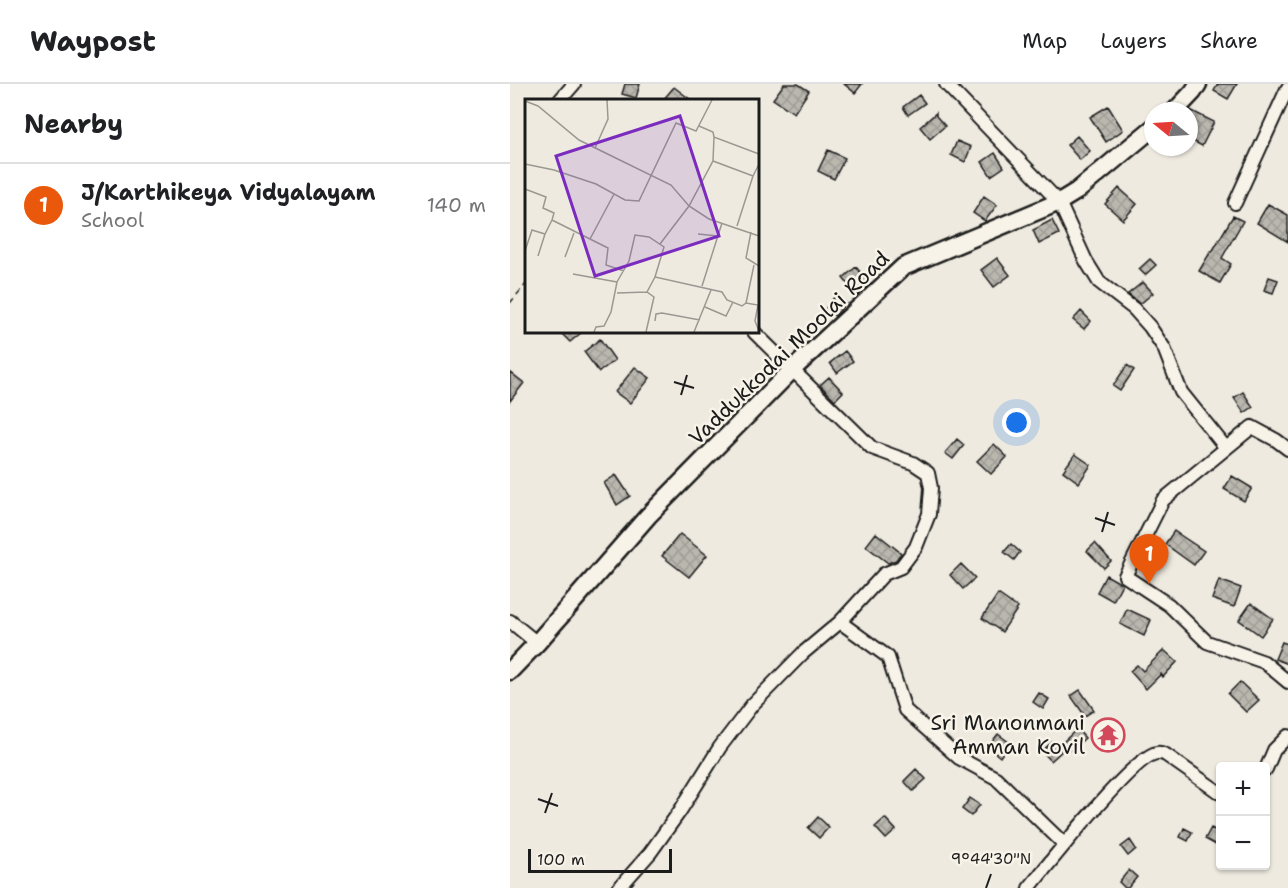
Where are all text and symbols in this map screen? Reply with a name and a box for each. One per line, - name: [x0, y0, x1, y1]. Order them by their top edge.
- text: Waypost: [30, 22, 156, 60]
- text: Map: [1022, 27, 1067, 55]
- text: Layers: [1100, 27, 1167, 55]
- text: Share: [1200, 27, 1258, 55]
- inset map: [525, 99, 759, 333]
- north arrow: [1144, 102, 1198, 156]
- text: Nearby: [24, 106, 123, 141]
- text: J/Karthikeya Vidyalayam: [81, 178, 376, 207]
- text: 1: [39, 192, 48, 218]
- text: 140 m: [427, 192, 486, 218]
- text: School: [81, 207, 144, 233]
- street label: Vaddukkodai Moolai Road: [683, 245, 895, 451]
- your location: [1002, 408, 1031, 437]
- pin: 1: [1130, 534, 1168, 584]
- place label: Sri Manonmani Amman Kovil: [931, 709, 1086, 761]
- temple icon: Sri Manonmani Amman Kovil: [1090, 717, 1126, 753]
- map controls: [1216, 762, 1270, 870]
- button: +: [1216, 762, 1270, 816]
- button: −: [1216, 816, 1270, 870]
- scale bar: [528, 846, 672, 874]
- text: 100 m: [537, 849, 585, 870]
- text: 9°44'30"N: [951, 849, 1031, 869]

